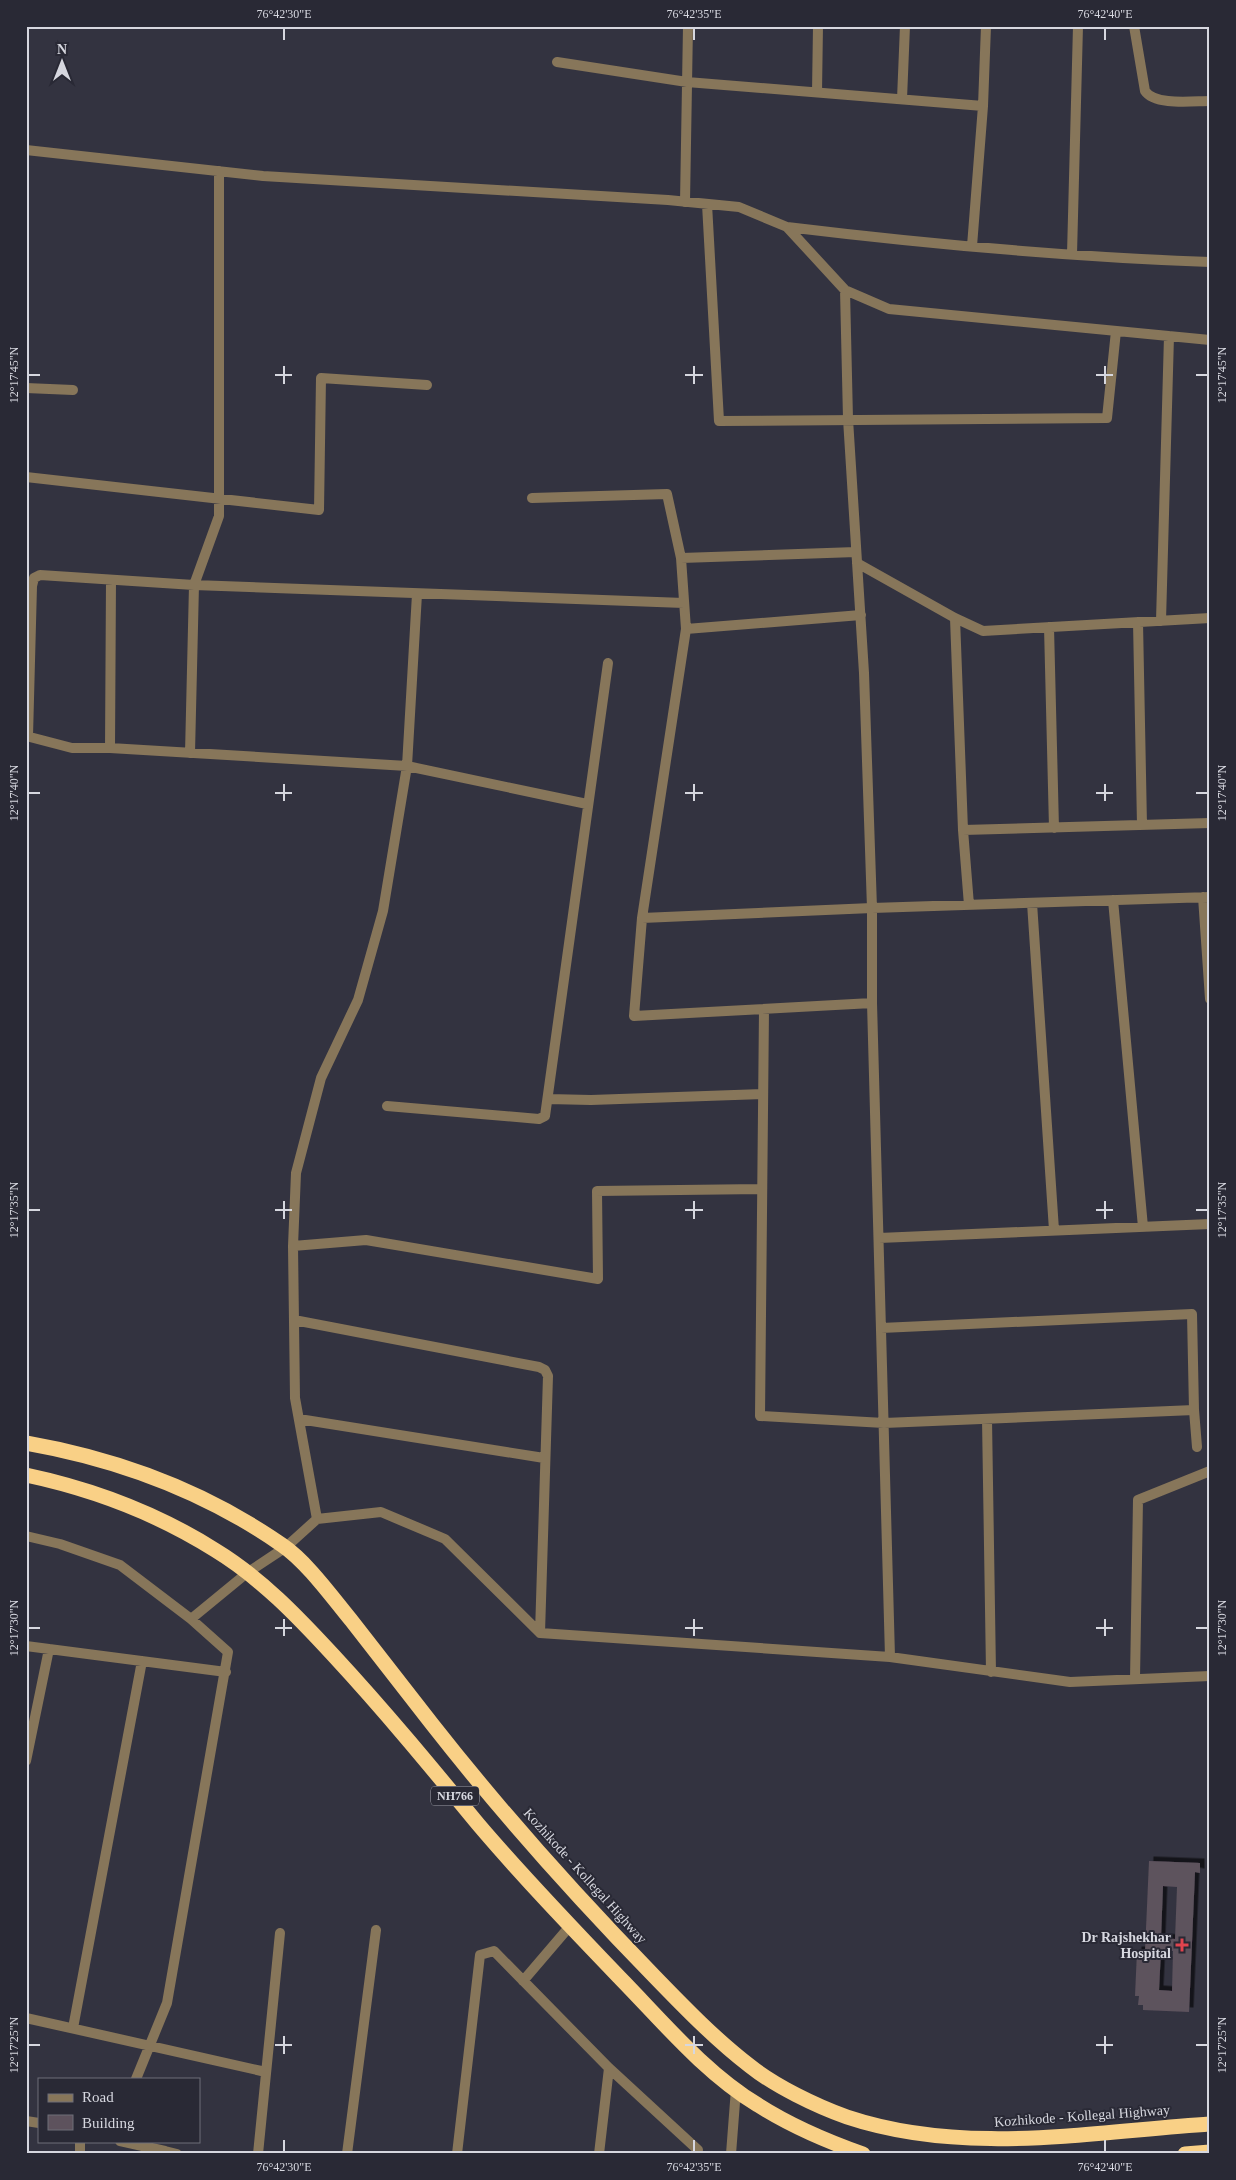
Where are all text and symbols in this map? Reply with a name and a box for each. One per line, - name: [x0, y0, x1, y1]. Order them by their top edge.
- text: 76°42'30"E: [256, 7, 312, 21]
- text: 76°42'35"E: [666, 7, 722, 21]
- text: 76°42'40"E: [1077, 7, 1133, 21]
- north arrow: [38, 38, 88, 88]
- text: N: [57, 42, 67, 57]
- text: 12°17'45"N: [7, 346, 21, 403]
- text: 12°17'45"N: [1215, 346, 1229, 403]
- text: 12°17'40"N: [7, 764, 21, 821]
- text: 12°17'40"N: [1215, 764, 1229, 821]
- text: 12°17'35"N: [7, 1181, 21, 1238]
- text: 12°17'35"N: [1215, 1181, 1229, 1238]
- text: 12°17'30"N: [7, 1599, 21, 1656]
- text: 12°17'30"N: [1215, 1599, 1229, 1656]
- road number: NH766: [431, 1786, 479, 1805]
- street label: Kozhikode - Kollegal Highway: [521, 1806, 649, 1946]
- place label: Dr Rajshekhar Hospital: [1081, 1930, 1171, 1961]
- marker: Dr Rajshekhar Hospital: [1175, 1938, 1189, 1952]
- text: 12°17'25"N: [7, 2016, 21, 2073]
- text: 12°17'25"N: [1215, 2016, 1229, 2073]
- legend: [38, 2078, 200, 2142]
- text: Road: [82, 2089, 114, 2105]
- street label: Kozhikode - Kollegal Highway: [994, 2102, 1170, 2130]
- text: Building: [82, 2115, 135, 2131]
- text: 76°42'30"E: [256, 2160, 312, 2174]
- text: 76°42'35"E: [666, 2160, 722, 2174]
- text: 76°42'40"E: [1077, 2160, 1133, 2174]

